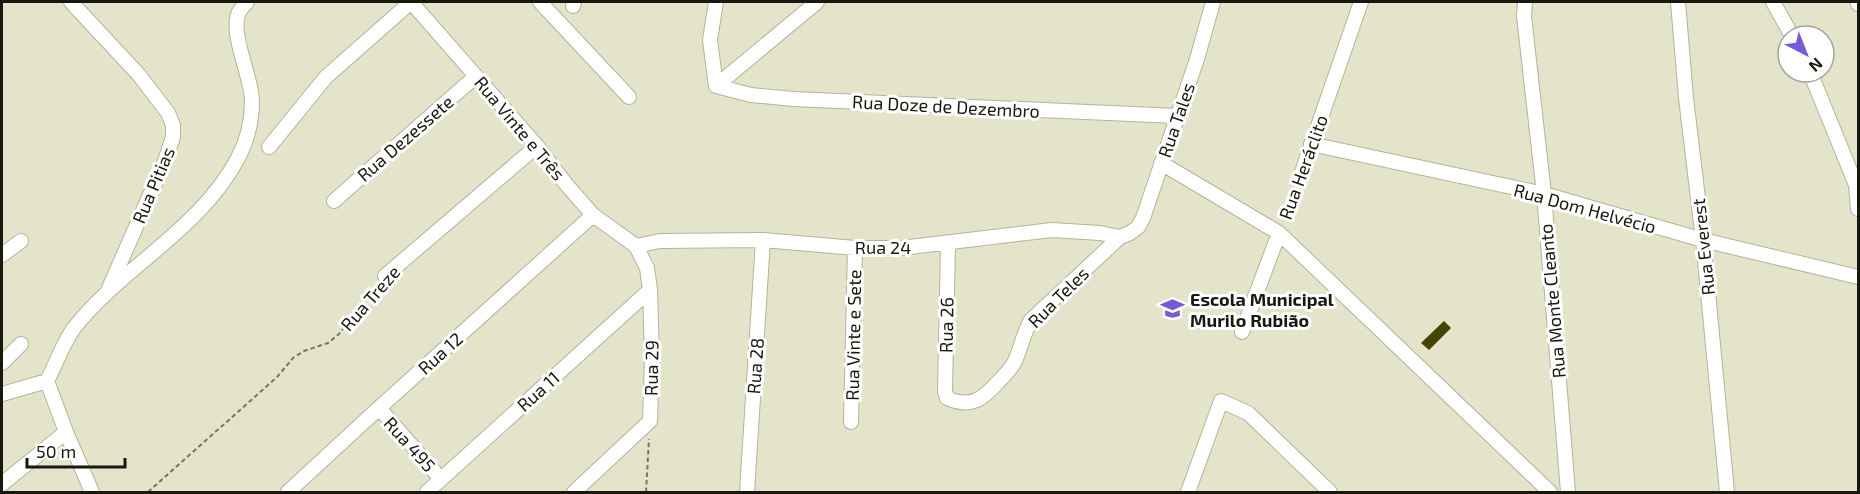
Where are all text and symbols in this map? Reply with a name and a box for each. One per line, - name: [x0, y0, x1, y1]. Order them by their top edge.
- north arrow: [1776, 24, 1836, 84]
- text: N: [1806, 55, 1827, 76]
- street label: Rua Vinte e Três: [470, 71, 570, 185]
- street label: Rua Tales: [1153, 80, 1199, 160]
- street label: Rua Dezessete: [352, 90, 458, 186]
- street label: Rua Doze de Dezembro: [852, 90, 1040, 122]
- street label: Rua Heráclito: [1274, 112, 1332, 222]
- street label: Rua Pitias: [127, 144, 179, 226]
- street label: Rua Dom Helvécio: [1511, 178, 1659, 238]
- street label: Rua Everest: [1687, 197, 1719, 296]
- street label: Rua Monte Cleanto: [1534, 223, 1570, 379]
- street label: Rua 24: [855, 236, 911, 258]
- street label: Rua Treze: [336, 261, 404, 335]
- street label: Rua Teles: [1023, 262, 1093, 332]
- street label: Rua Vinte e Sete: [841, 269, 865, 401]
- place label: Escola Municipal Murilo Rubião: [1190, 288, 1334, 331]
- school or university icon: Escola Municipal Murilo Rubião: [1159, 296, 1185, 322]
- street label: Rua 26: [935, 297, 957, 353]
- street label: Rua 12: [413, 327, 467, 379]
- street label: Rua 28: [742, 337, 768, 395]
- street label: Rua 29: [640, 340, 662, 396]
- street label: Rua 11: [512, 366, 564, 416]
- street label: Rua 495: [380, 412, 440, 476]
- scale bar: [27, 431, 124, 469]
- text: 50 m: [36, 440, 76, 462]

